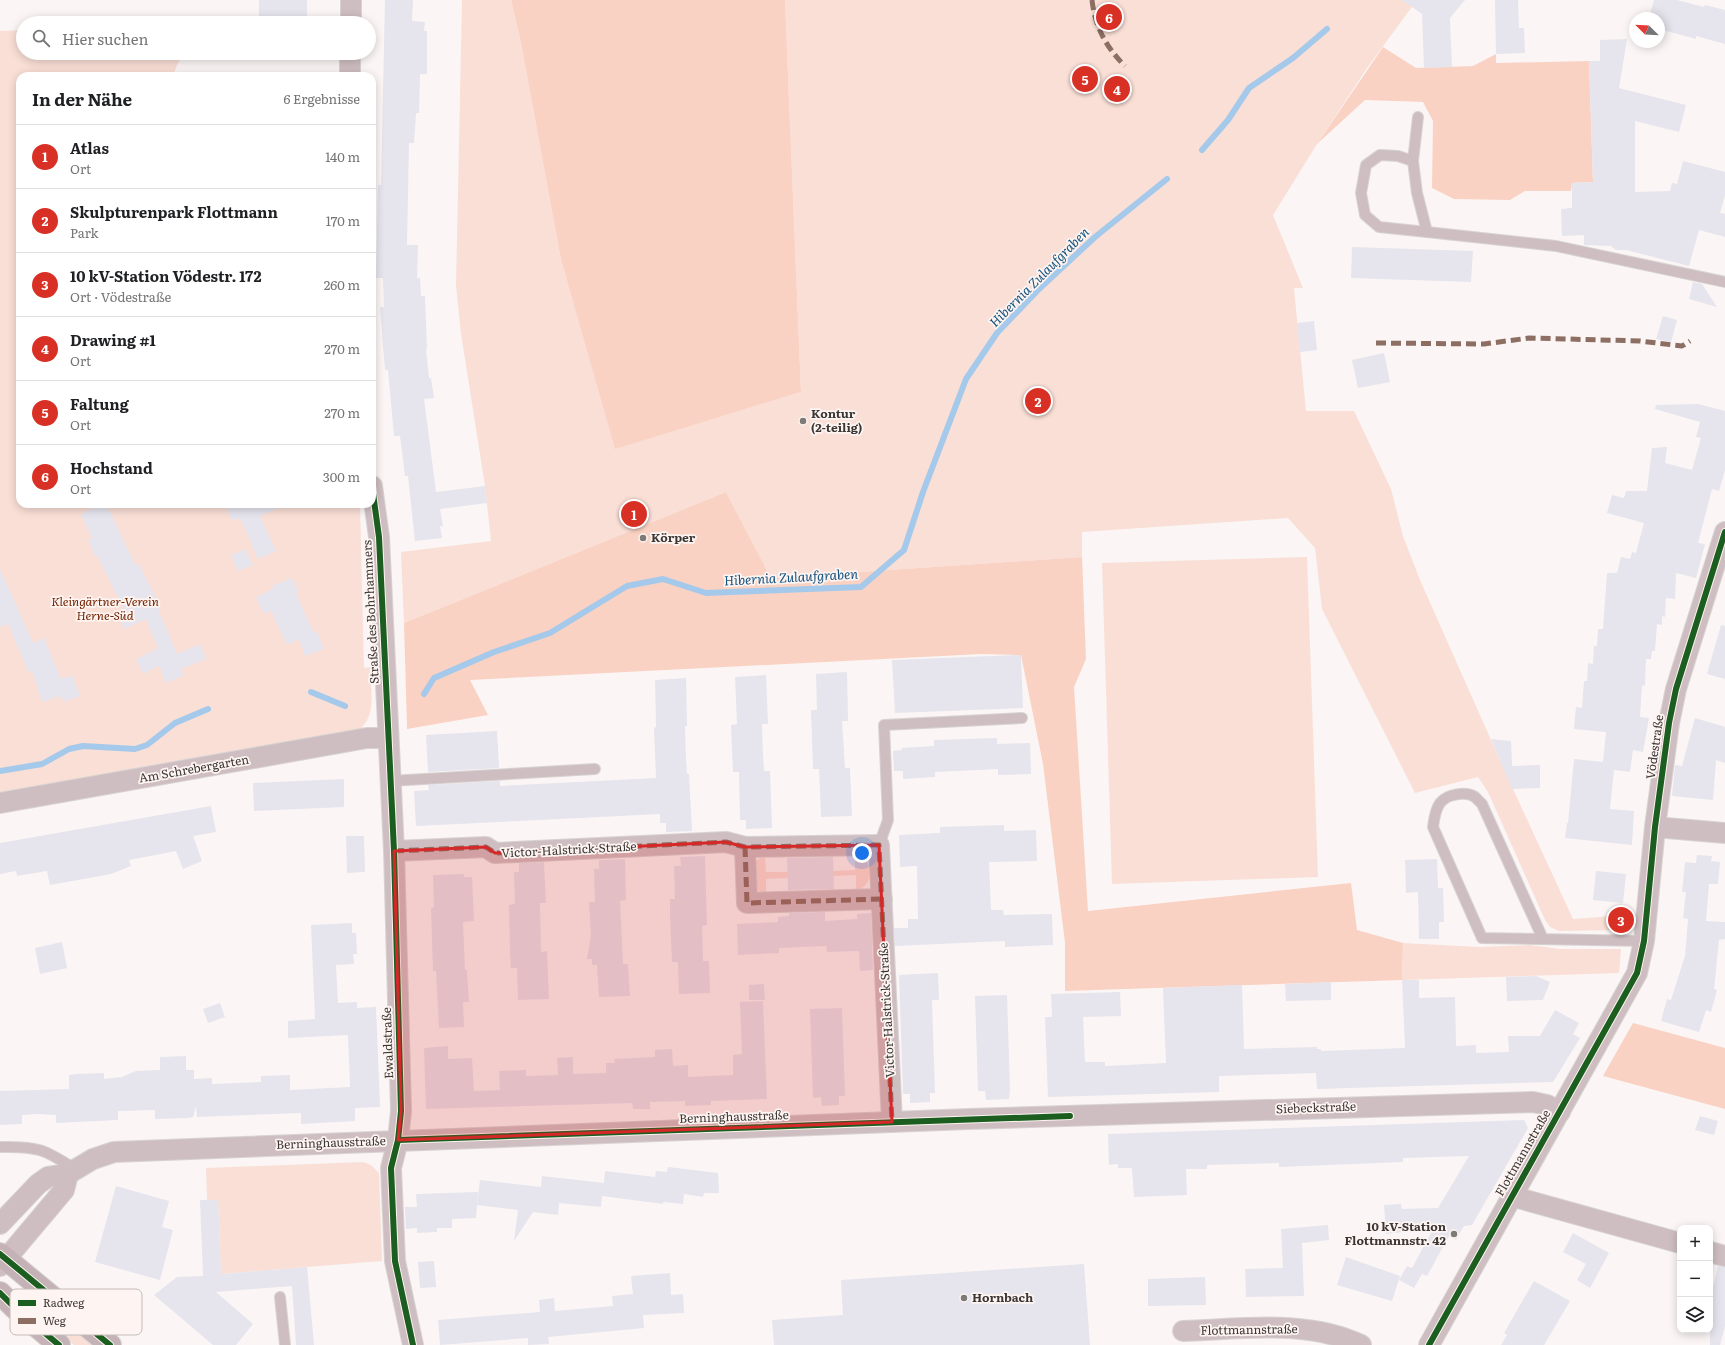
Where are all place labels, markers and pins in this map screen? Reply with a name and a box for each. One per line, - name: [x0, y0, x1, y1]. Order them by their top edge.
- pin: 6: [1096, 2, 1122, 32]
- pin: 5: [1072, 64, 1098, 94]
- pin: 4: [1104, 74, 1130, 104]
- pin: 2: [1025, 386, 1051, 416]
- place label: Kontur (2-teilig): [811, 404, 862, 436]
- marker: Kontur (2-teilig): [798, 416, 808, 426]
- pin: 1: [621, 499, 647, 529]
- place label: Körper: [651, 528, 696, 546]
- marker: Körper: [638, 533, 648, 543]
- pin: 3: [1608, 905, 1634, 935]
- place label: 10 kV-Station Flottmannstr. 42: [1345, 1217, 1447, 1249]
- marker: 10 kV-Station Flottmannstr. 42: [1449, 1229, 1459, 1239]
- place label: Hornbach: [972, 1288, 1033, 1306]
- marker: Hornbach: [959, 1293, 969, 1303]

